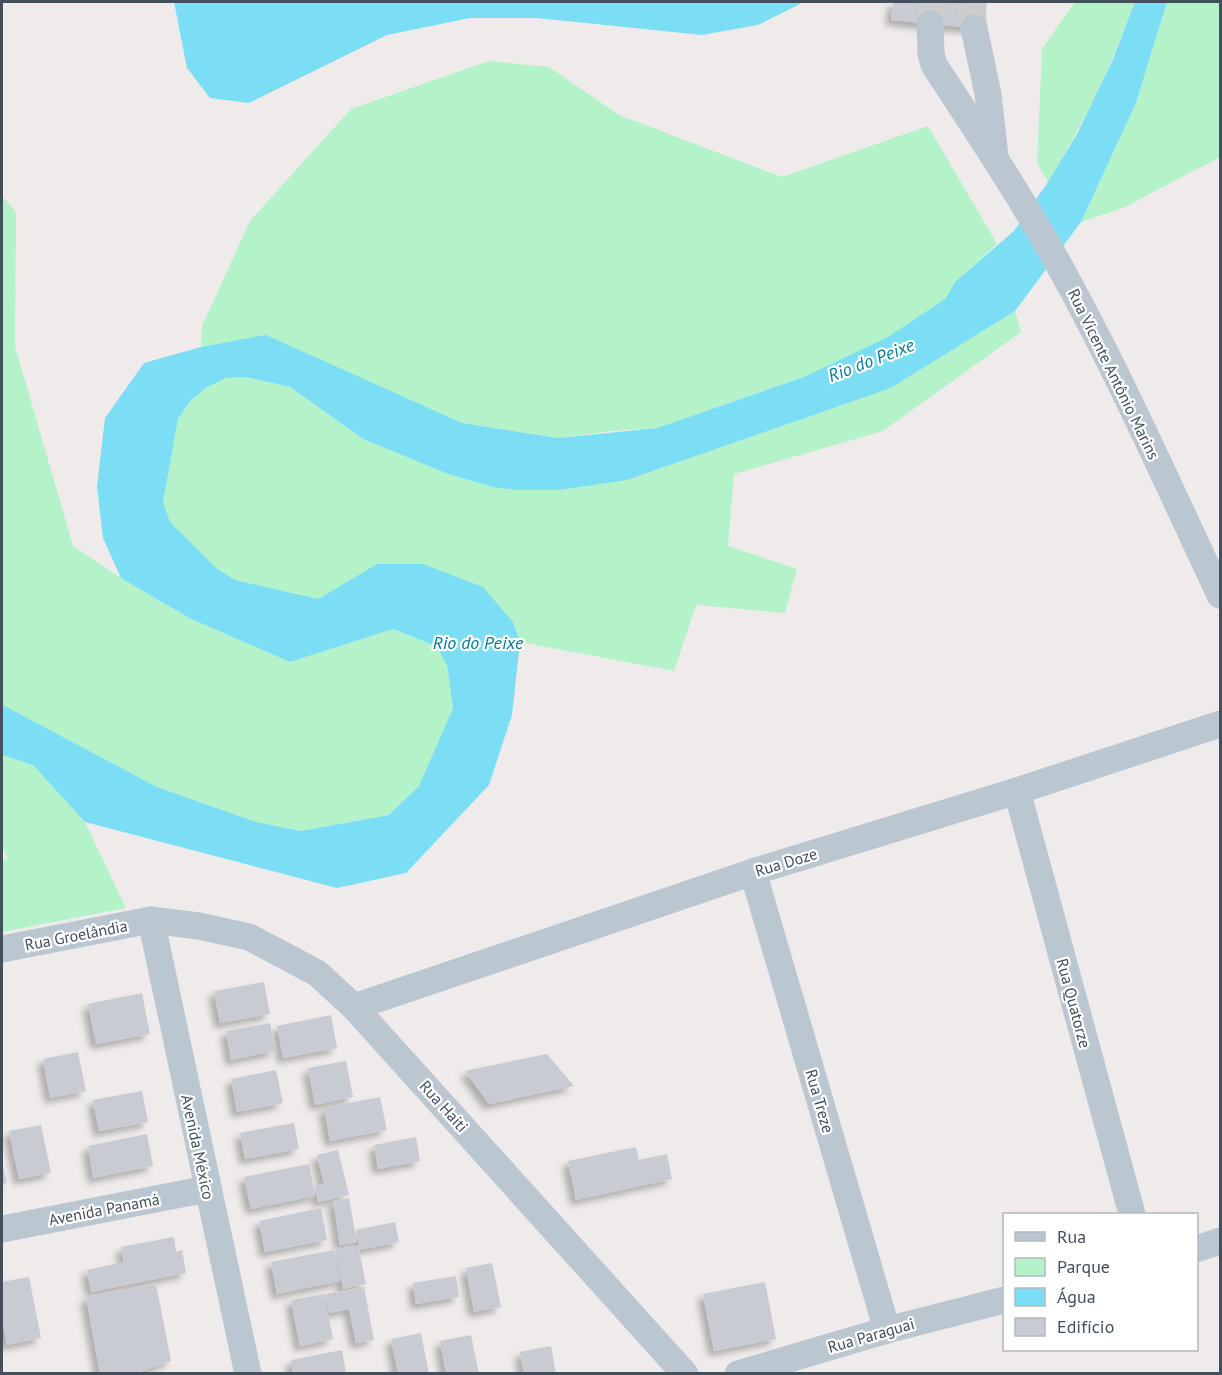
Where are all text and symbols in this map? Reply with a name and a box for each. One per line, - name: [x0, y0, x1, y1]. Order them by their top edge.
- street label: Rua Vicente Antônio Marins: [1064, 285, 1164, 463]
- water label: Rio do Peixe: [825, 333, 918, 387]
- water label: Rio do Peixe: [433, 631, 524, 654]
- street label: Rua Doze: [752, 843, 820, 881]
- street label: Rua Groelândia: [23, 915, 129, 955]
- street label: Rua Quatorze: [1052, 956, 1096, 1050]
- street label: Rua Treze: [801, 1067, 839, 1135]
- street label: Rua Haiti: [416, 1076, 472, 1136]
- street label: Avenida México: [177, 1093, 219, 1201]
- street label: Avenida Panamá: [47, 1188, 161, 1230]
- legend: [1003, 1213, 1198, 1351]
- text: Rua: [1057, 1225, 1086, 1248]
- text: Parque: [1057, 1255, 1110, 1278]
- text: Água: [1057, 1285, 1096, 1308]
- street label: Rua Paraguai: [825, 1313, 917, 1357]
- text: Edifício: [1057, 1315, 1114, 1338]

